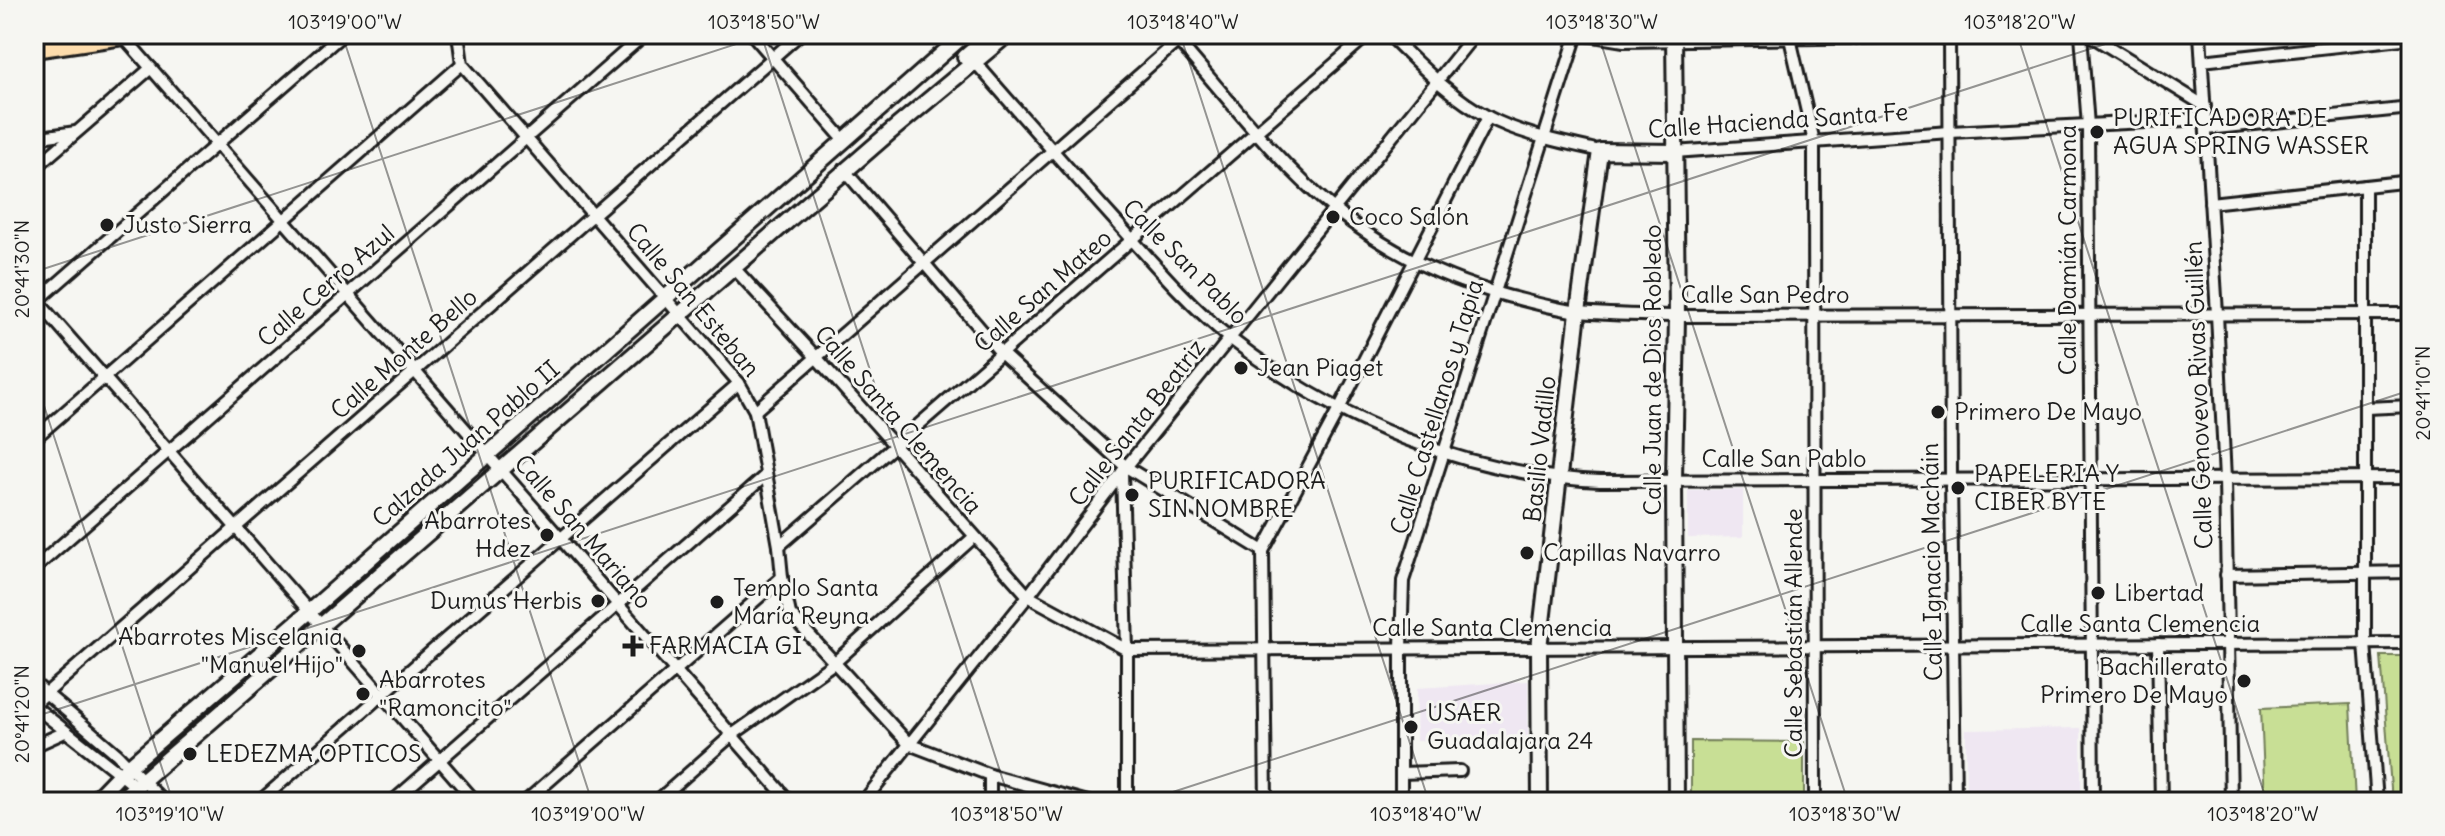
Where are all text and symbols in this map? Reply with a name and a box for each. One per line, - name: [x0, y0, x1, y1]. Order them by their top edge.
- text: 103°19'00"W: [288, 9, 402, 34]
- text: 103°18'50"W: [708, 9, 820, 34]
- text: 103°18'40"W: [1127, 9, 1239, 34]
- text: 103°18'30"W: [1546, 9, 1658, 34]
- text: 103°18'20"W: [1964, 9, 2076, 34]
- street label: Calle Hacienda Santa Fe: [1647, 96, 1909, 144]
- place label: PURIFICADORA DE AGUA SPRING WASSER: [2113, 102, 2369, 160]
- marker: PURIFICADORA DE AGUA SPRING WASSER: [2088, 123, 2106, 141]
- street label: Calle Damián Carmona: [2052, 125, 2082, 375]
- street label: Calle San Pablo: [1117, 192, 1255, 330]
- place label: Coco Salón: [1349, 201, 1469, 231]
- marker: Coco Salón: [1324, 208, 1342, 226]
- place label: Justo Sierra: [123, 209, 252, 239]
- marker: Justo Sierra: [98, 216, 116, 234]
- street label: Calle San Esteban: [621, 216, 767, 383]
- street label: Calle Cerro Azul: [251, 218, 400, 353]
- text: 20°41'30"N: [9, 220, 34, 318]
- street label: Calle San Mateo: [967, 222, 1117, 358]
- street label: Calle Juan de Dios Robledo: [1637, 225, 1667, 515]
- street label: Calle Genovevo Rivas Guillén: [2178, 240, 2218, 550]
- street label: Calle Castellanos y Tapia: [1383, 276, 1489, 538]
- street label: Calle San Pedro: [1681, 279, 1849, 309]
- street label: Calle Monte Bello: [324, 281, 483, 425]
- street label: Calle Santa Clemencia: [809, 319, 989, 520]
- street label: Calle Santa Beatriz: [1062, 333, 1211, 512]
- text: 20°41'10"N: [2410, 345, 2435, 441]
- place label: Jean Piaget: [1257, 352, 1383, 382]
- street label: Calzada Juan Pablo II: [365, 354, 565, 533]
- marker: Jean Piaget: [1232, 359, 1250, 377]
- street label: Basilio Vadillo: [1516, 374, 1562, 524]
- place label: Primero De Mayo: [1954, 396, 2142, 426]
- marker: Primero De Mayo: [1929, 403, 1947, 421]
- street label: Calle San Pablo: [1701, 443, 1867, 473]
- street label: Calle Ignacio Macháin: [1914, 443, 1948, 681]
- street label: Calle San Mariano: [509, 448, 659, 615]
- place label: PAPELERIA Y CIBER BYTE: [1974, 458, 2119, 516]
- place label: PURIFICADORA SIN NOMBRE: [1148, 465, 1326, 523]
- marker: PAPELERIA Y CIBER BYTE: [1949, 479, 1967, 497]
- marker: PURIFICADORA SIN NOMBRE: [1123, 486, 1141, 504]
- place label: Abarrotes Hdez: [424, 505, 531, 563]
- street label: Calle Sebastián Allende: [1778, 508, 1808, 758]
- marker: Abarrotes Hdez: [538, 526, 556, 544]
- place label: Capillas Navarro: [1543, 537, 1721, 567]
- marker: Capillas Navarro: [1518, 544, 1536, 562]
- place label: Templo Santa María Reyna: [733, 572, 879, 630]
- place label: Libertad: [2114, 577, 2204, 607]
- marker: Libertad: [2089, 584, 2107, 602]
- place label: Dumus Herbis: [430, 585, 582, 615]
- marker: Dumus Herbis: [589, 592, 607, 610]
- marker: Templo Santa María Reyna: [708, 593, 726, 611]
- street label: Calle Santa Clemencia: [2020, 608, 2260, 638]
- street label: Calle Santa Clemencia: [1372, 612, 1612, 642]
- place label: Abarrotes Miscelania "Manuel Hijo": [118, 621, 343, 679]
- place label: FARMACIA GI: [649, 630, 802, 660]
- marker: FARMACIA GI: [624, 637, 642, 655]
- marker: Abarrotes Miscelania "Manuel Hijo": [350, 642, 368, 660]
- place label: Bachillerato Primero De Mayo: [2040, 651, 2228, 709]
- place label: Abarrotes "Ramoncito": [379, 664, 512, 722]
- text: 20°41'20"N: [9, 665, 34, 763]
- marker: Bachillerato Primero De Mayo: [2235, 672, 2253, 690]
- marker: Abarrotes "Ramoncito": [354, 685, 372, 703]
- place label: USAER Guadalajara 24: [1427, 697, 1593, 755]
- marker: USAER Guadalajara 24: [1402, 718, 1420, 736]
- place label: LEDEZMA OPTICOS: [206, 738, 421, 768]
- marker: LEDEZMA OPTICOS: [181, 745, 199, 763]
- text: 103°19'10"W: [116, 801, 224, 826]
- text: 103°19'00"W: [531, 801, 645, 826]
- text: 103°18'50"W: [951, 801, 1063, 826]
- text: 103°18'40"W: [1370, 801, 1482, 826]
- text: 103°18'30"W: [1789, 801, 1901, 826]
- text: 103°18'20"W: [2207, 801, 2319, 826]

